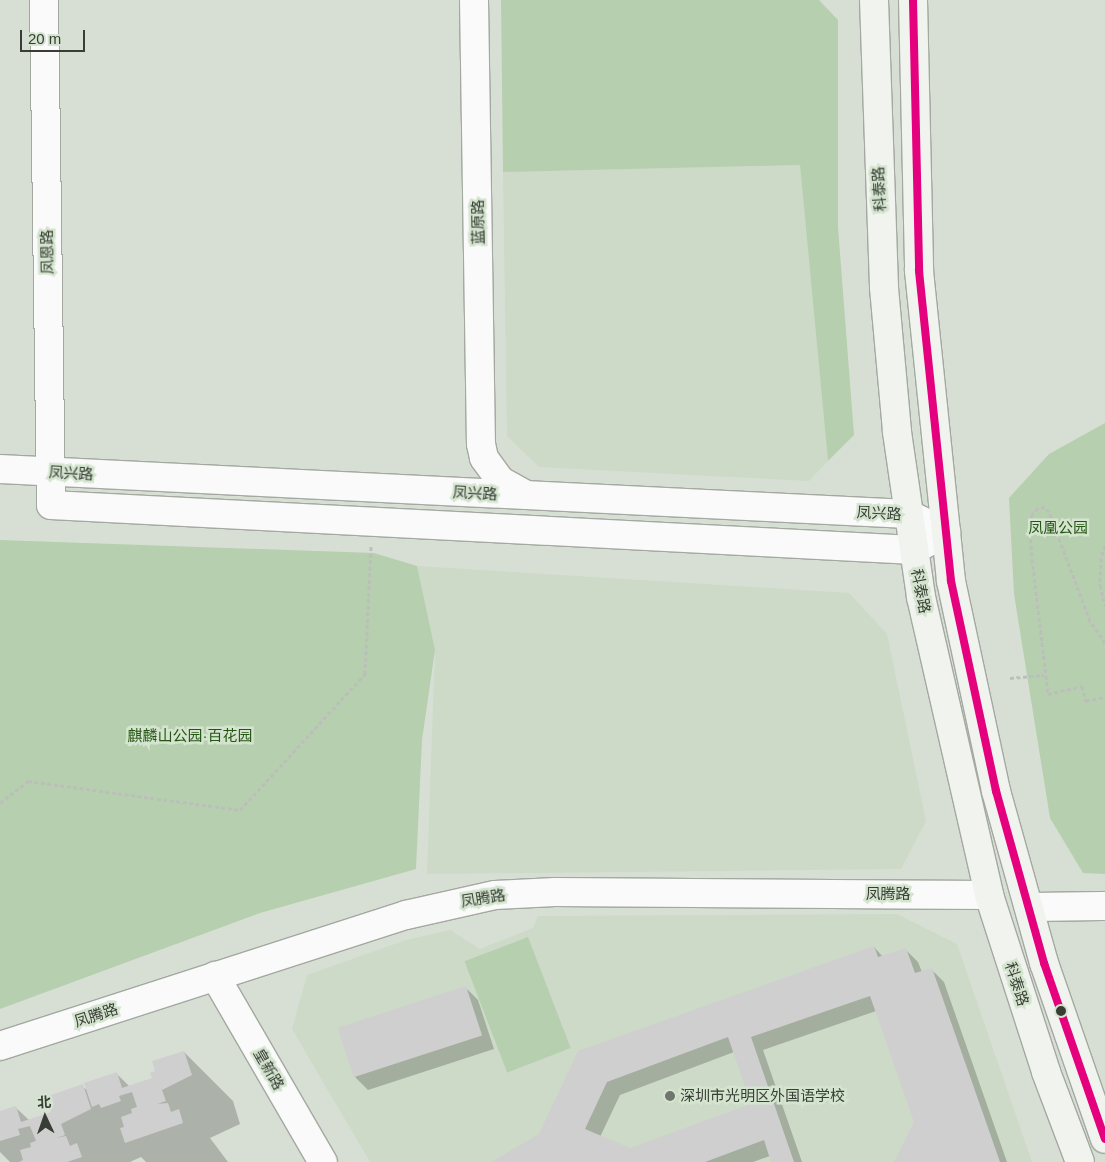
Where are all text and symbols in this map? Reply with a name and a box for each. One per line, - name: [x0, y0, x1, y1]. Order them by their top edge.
- scale bar: [22, 20, 88, 52]
- text: 20 m: [28, 30, 61, 47]
- street label: 科泰路: [869, 166, 889, 212]
- street label: 蓝原路: [469, 199, 487, 245]
- street label: 凤恩路: [38, 229, 56, 275]
- street label: 凤兴路: [48, 463, 94, 483]
- street label: 凤兴路: [452, 483, 498, 503]
- street label: 凤兴路: [856, 503, 902, 523]
- park label: 凤凰公园: [1028, 519, 1088, 537]
- street label: 科泰路: [908, 567, 934, 615]
- park label: 麒麟山公园·百花园: [128, 727, 252, 745]
- street label: 凤腾路: [866, 885, 910, 903]
- street label: 凤腾路: [459, 886, 507, 910]
- street label: 科泰路: [1001, 960, 1033, 1008]
- street label: 凤腾路: [72, 999, 120, 1031]
- unlabelled marker: [1056, 1006, 1066, 1016]
- street label: 皇新路: [250, 1045, 288, 1093]
- place label: 深圳市光明区外国语学校: [680, 1087, 845, 1105]
- marker: 深圳市光明区外国语学校: [664, 1090, 676, 1102]
- north arrow: [20, 1092, 70, 1142]
- text: 北: [37, 1094, 52, 1110]

